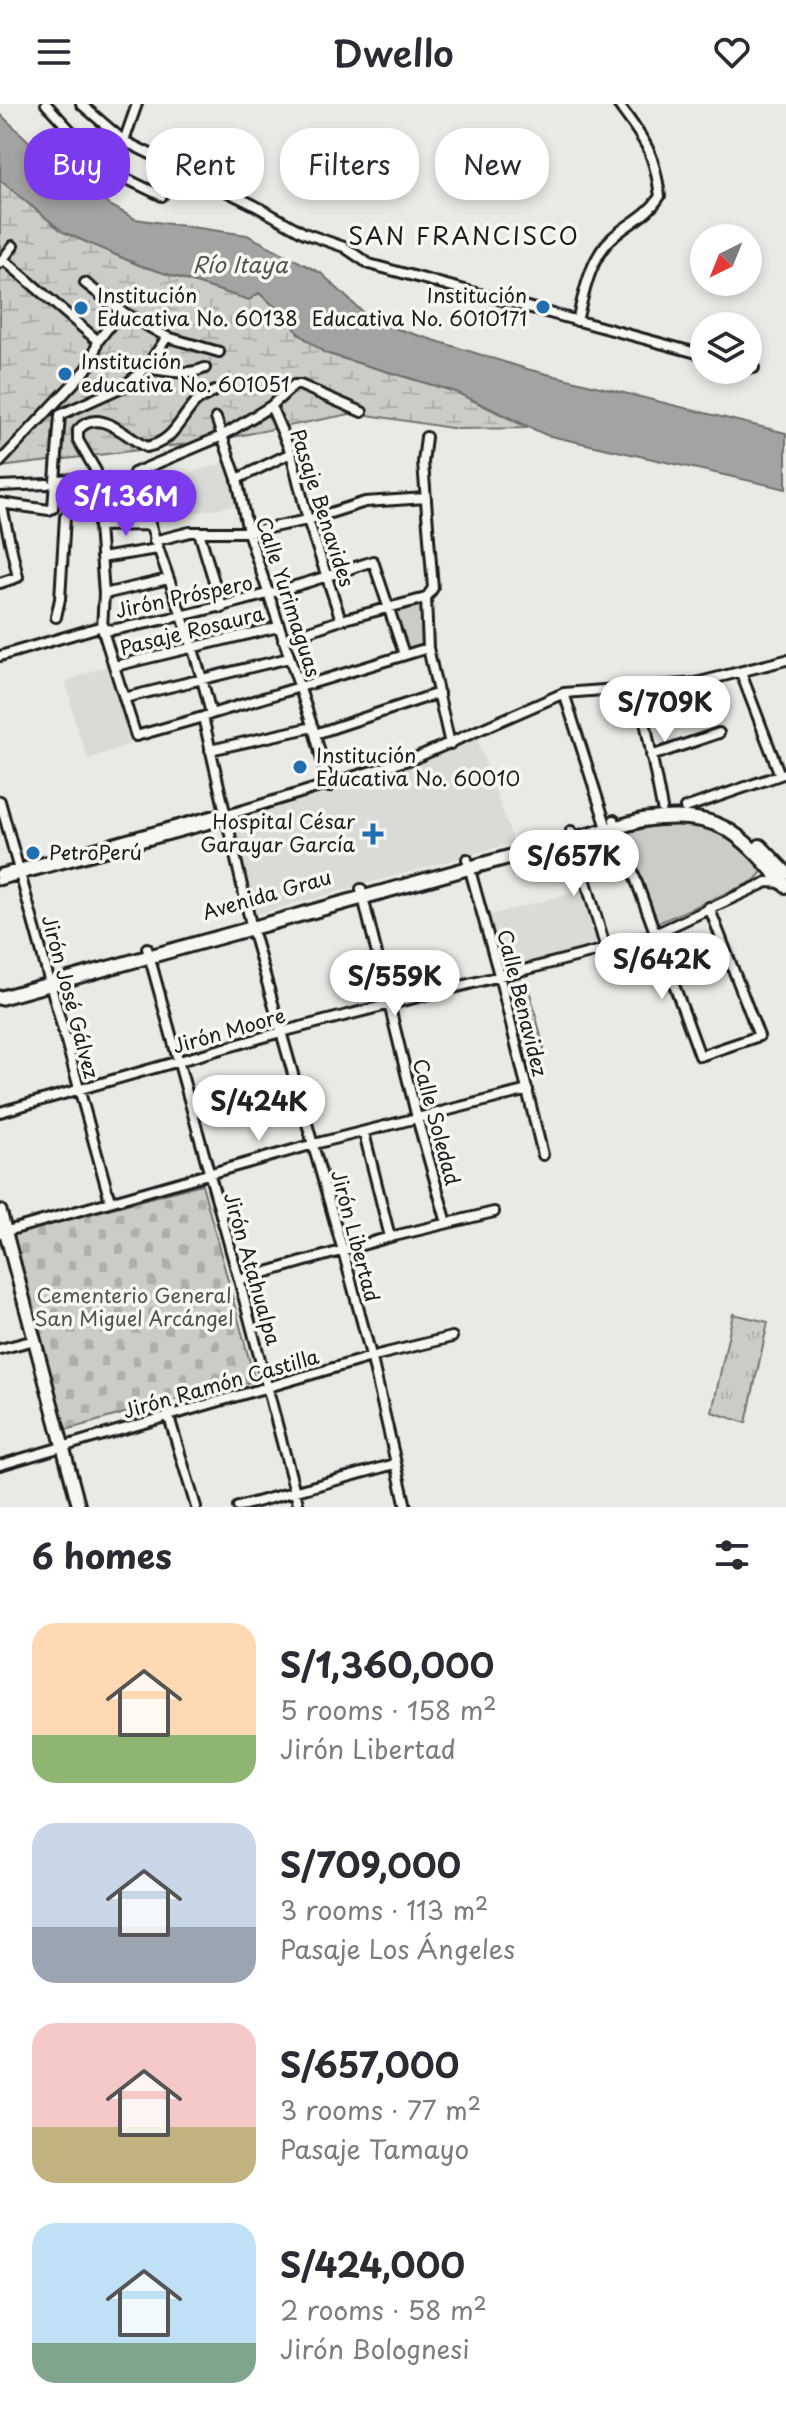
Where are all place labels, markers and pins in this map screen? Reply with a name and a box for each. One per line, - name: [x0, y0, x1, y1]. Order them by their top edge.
- place label: Institución Educativa No. 60138: [97, 280, 298, 333]
- place label: Institución Educativa No. 6010171: [312, 280, 527, 333]
- marker: Institución Educativa No. 6010171: [534, 298, 552, 316]
- marker: Institución Educativa No. 60138: [72, 299, 90, 317]
- place label: Institución educativa No. 601051: [81, 346, 290, 399]
- marker: Institución educativa No. 601051: [56, 365, 74, 383]
- pin: S/1.36M: [52, 470, 200, 538]
- pin: S/709K: [600, 676, 730, 744]
- place label: Institución Educativa No. 60010: [316, 740, 520, 793]
- marker: Institución Educativa No. 60010: [291, 758, 309, 776]
- place label: Hospital César Garayar García: [200, 806, 356, 859]
- marker: Hospital César Garayar García: [362, 823, 384, 845]
- pin: S/657K: [509, 830, 639, 898]
- place label: PetroPerú: [49, 837, 142, 867]
- marker: PetroPerú: [24, 844, 42, 862]
- pin: S/642K: [597, 933, 727, 1001]
- pin: S/559K: [330, 950, 460, 1018]
- pin: S/424K: [194, 1075, 324, 1143]

